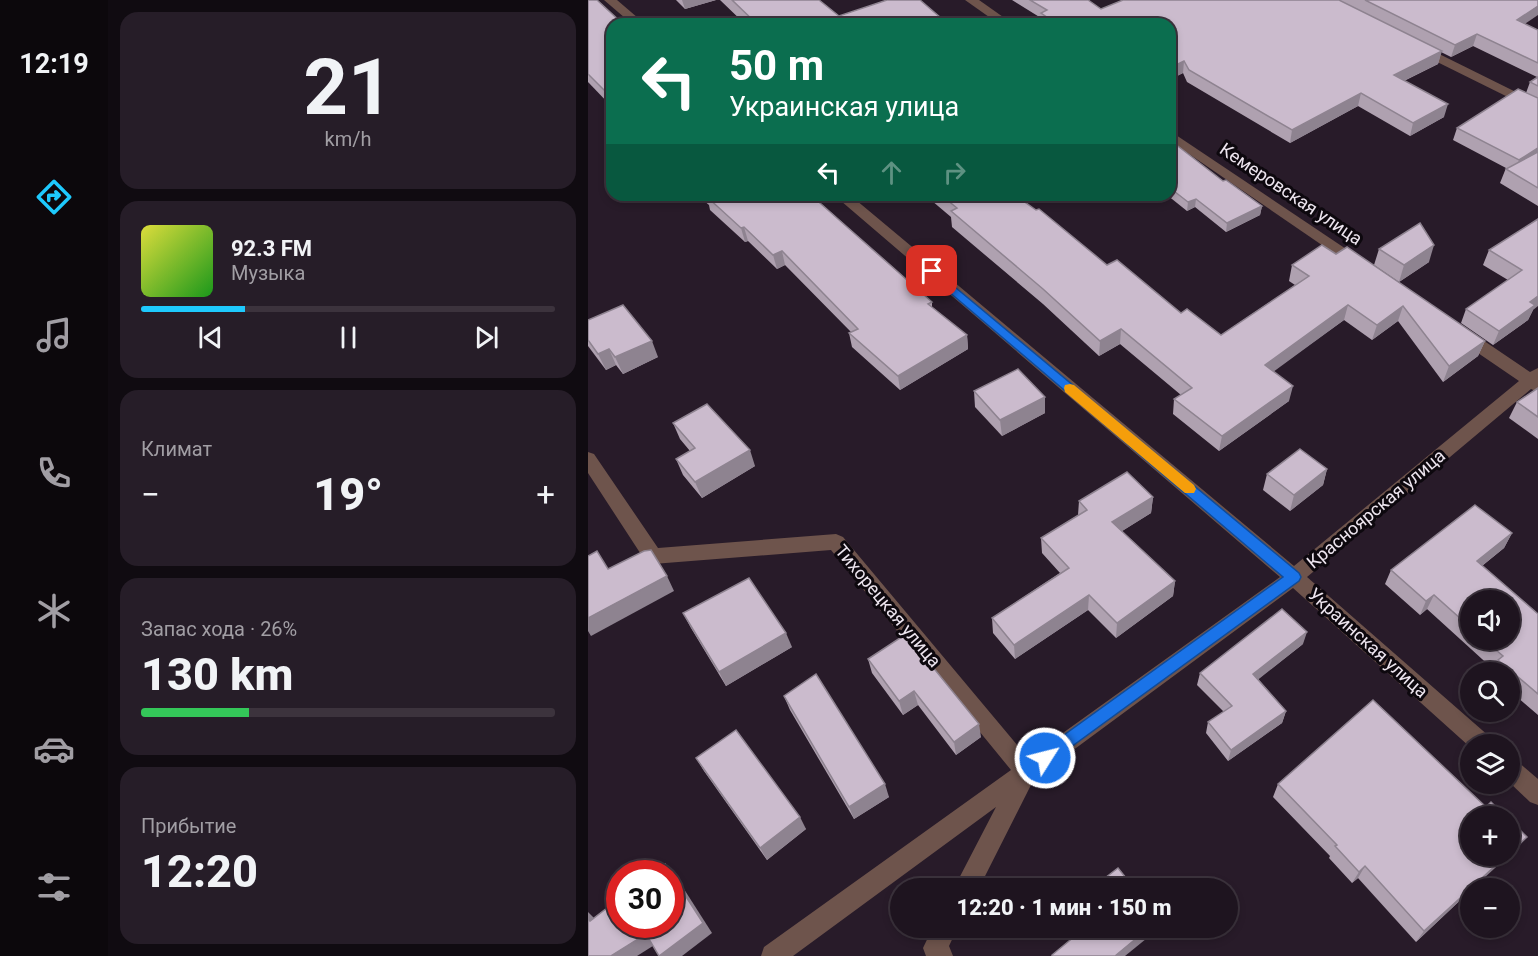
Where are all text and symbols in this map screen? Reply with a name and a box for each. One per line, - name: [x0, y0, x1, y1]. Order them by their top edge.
- text: 50 m: [729, 41, 824, 90]
- text: 21: [303, 42, 393, 133]
- icon: left: [630, 42, 708, 120]
- text: 12:19: [19, 48, 89, 80]
- text: Украинская улица: [729, 91, 959, 123]
- text: km/h: [325, 127, 371, 151]
- street label: Кемеровская улица: [1216, 138, 1366, 249]
- icon: left: [812, 156, 845, 189]
- icon: ahead: [875, 156, 908, 189]
- icon: right: [938, 156, 971, 189]
- icon: directions: [33, 176, 75, 218]
- text: 92.3 FM: [231, 236, 312, 261]
- pin: [906, 245, 957, 296]
- icon: arrive: [915, 254, 948, 287]
- text: Музыка: [231, 261, 305, 285]
- icon: music: [33, 314, 75, 356]
- icon: previous: [194, 321, 227, 354]
- icon: pause: [332, 321, 365, 354]
- icon: next: [470, 321, 503, 354]
- text: Климат: [141, 437, 212, 461]
- street label: Красноярская улица: [1302, 445, 1449, 573]
- icon: phone: [33, 452, 75, 494]
- text: 19°: [313, 468, 383, 521]
- text: −: [141, 475, 160, 514]
- text: +: [536, 475, 555, 514]
- street label: Тихорецкая улица: [831, 540, 946, 671]
- street label: Украинская улица: [1304, 583, 1432, 702]
- icon: climate: [33, 590, 75, 632]
- map controls: [1460, 590, 1520, 938]
- button: sound: [1460, 590, 1520, 650]
- text: Запас хода · 26%: [141, 617, 297, 641]
- text: 130 km: [141, 648, 293, 701]
- button: search: [1460, 662, 1520, 722]
- position arrow: [1013, 726, 1077, 790]
- icon: car: [33, 728, 75, 770]
- button: layers: [1460, 734, 1520, 794]
- button: +: [1460, 806, 1520, 866]
- text: Прибытие: [141, 814, 236, 838]
- text: 12:20: [141, 845, 258, 898]
- speed limit sign: 30: [606, 860, 684, 938]
- icon: filters: [33, 866, 75, 908]
- button: −: [1460, 878, 1520, 938]
- text: 12:20 · 1 мин · 150 m: [956, 895, 1172, 920]

